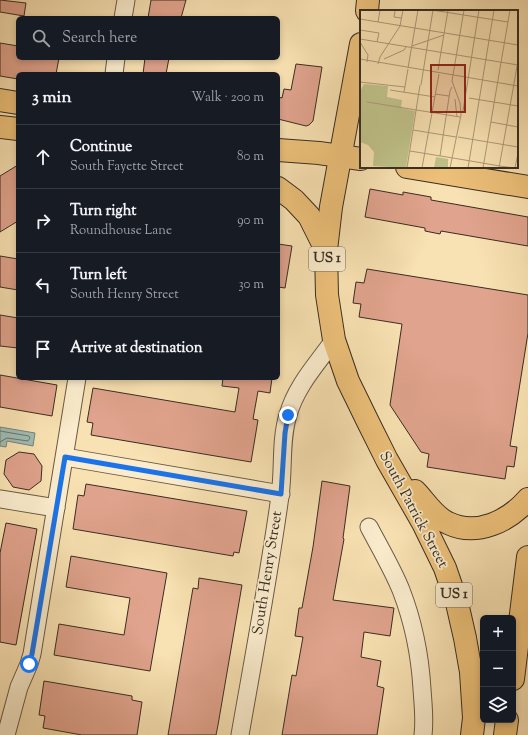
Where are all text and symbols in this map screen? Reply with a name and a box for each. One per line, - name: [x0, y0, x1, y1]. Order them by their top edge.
- inset map: [360, 10, 518, 168]
- search box: [16, 16, 280, 60]
- icon: search: [30, 27, 52, 49]
- text: Search here: [62, 28, 137, 49]
- text: 3 min: [32, 86, 71, 110]
- text: Walk · 200 m: [191, 89, 264, 107]
- text: Continue: [70, 137, 132, 158]
- icon: ahead: [32, 146, 54, 168]
- text: 80 m: [237, 148, 264, 166]
- text: South Fayette Street: [70, 158, 184, 176]
- text: Turn right: [70, 201, 136, 222]
- icon: right: [32, 210, 54, 232]
- text: 90 m: [237, 212, 264, 230]
- text: Roundhouse Lane: [70, 222, 172, 240]
- road number: US 1: [309, 247, 345, 271]
- text: Turn left: [70, 265, 127, 286]
- icon: left: [32, 274, 54, 296]
- text: 30 m: [238, 276, 264, 294]
- text: South Henry Street: [70, 286, 179, 304]
- icon: arrive: [32, 338, 54, 360]
- text: Arrive at destination: [70, 338, 203, 359]
- route end: [279, 406, 297, 424]
- street label: South Patrick Street: [373, 448, 453, 572]
- street label: South Henry Street: [248, 509, 288, 637]
- road number: US 1: [436, 583, 472, 607]
- map controls: [480, 615, 516, 723]
- button: +: [480, 615, 516, 651]
- button: −: [480, 651, 516, 687]
- route start: [20, 655, 38, 673]
- button: layers: [480, 687, 516, 723]

